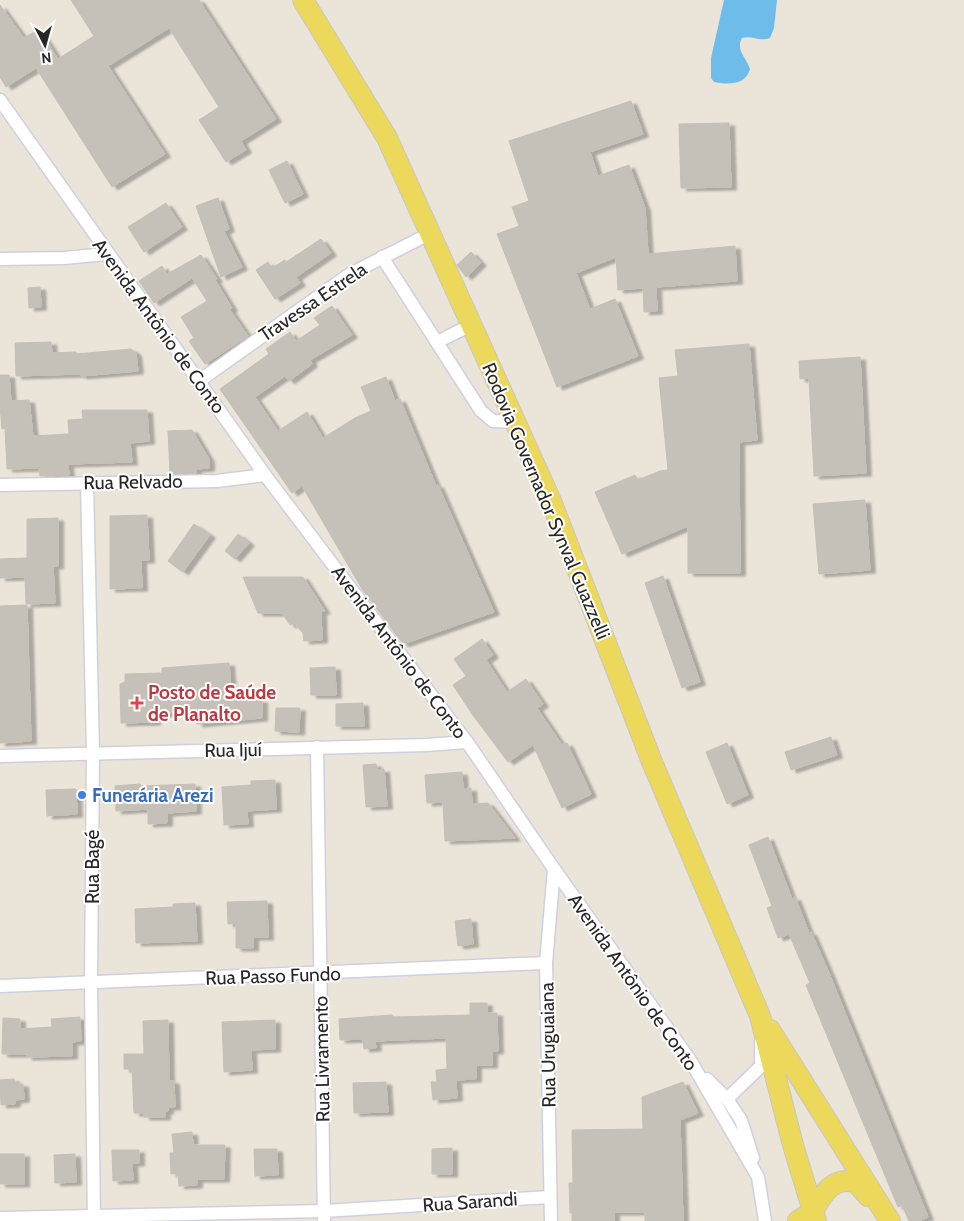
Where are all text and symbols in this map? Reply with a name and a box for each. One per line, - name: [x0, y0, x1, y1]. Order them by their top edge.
- north arrow: [20, 20, 70, 70]
- text: N: [40, 48, 52, 67]
- street label: Avenida Antônio de Conto: [88, 234, 230, 418]
- street label: Travessa Estrela: [255, 258, 371, 346]
- street label: Rodovia Governador Synval Guazzelli: [477, 359, 615, 643]
- street label: Rua Relvado: [83, 470, 183, 494]
- street label: Avenida Antônio de Conto: [326, 561, 472, 743]
- place label: Posto de Saúde de Planalto: [148, 681, 276, 726]
- marker: Posto de Saúde de Planalto: [130, 696, 144, 710]
- street label: Rua Ijuí: [204, 738, 262, 762]
- place label: Funerária Arezi: [92, 784, 214, 807]
- marker: Funerária Arezi: [76, 789, 88, 801]
- street label: Rua Bagé: [81, 830, 104, 904]
- street label: Avenida Antônio de Conto: [563, 889, 703, 1075]
- street label: Rua Passo Fundo: [205, 962, 341, 990]
- street label: Rua Uruguaiana: [535, 982, 561, 1108]
- street label: Rua Livramento: [309, 996, 335, 1122]
- street label: Rua Sarandi: [422, 1187, 518, 1217]

